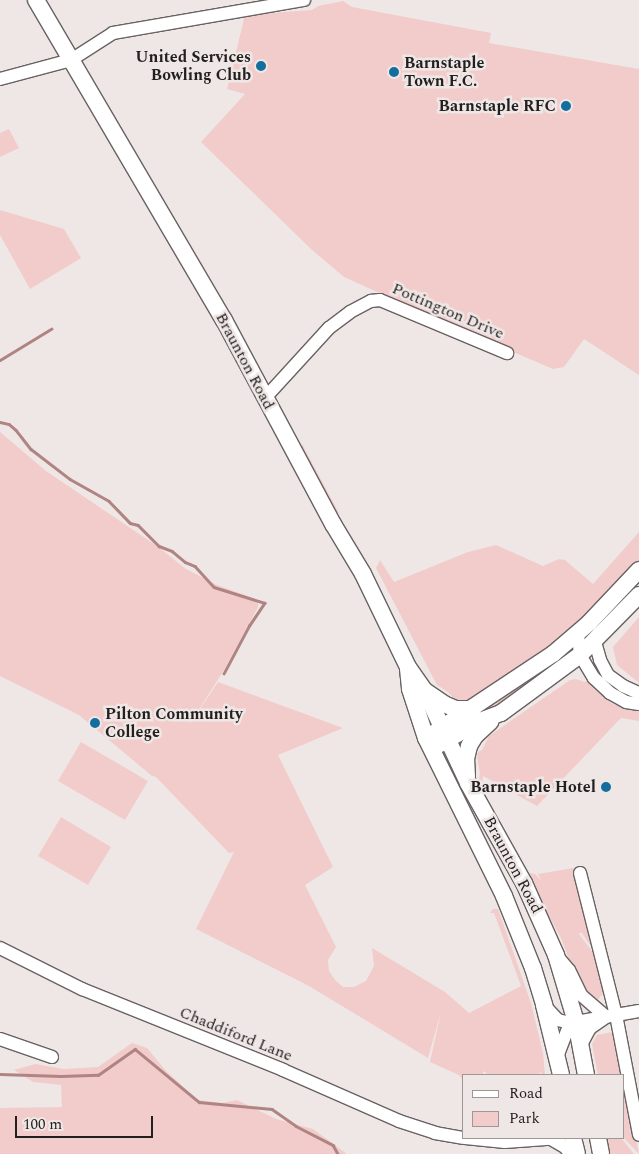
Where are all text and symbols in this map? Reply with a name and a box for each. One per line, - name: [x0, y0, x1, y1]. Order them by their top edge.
- place label: United Services Bowling Club: [135, 47, 251, 85]
- place label: Barnstaple Town F.C.: [404, 53, 484, 91]
- marker: United Services Bowling Club: [255, 60, 267, 72]
- marker: Barnstaple Town F.C.: [388, 66, 400, 78]
- place label: Barnstaple RFC: [439, 96, 556, 116]
- marker: Barnstaple RFC: [560, 100, 572, 112]
- street label: Pottington Drive: [389, 279, 507, 343]
- street label: Braunton Road: [211, 309, 279, 413]
- place label: Pilton Community College: [105, 704, 243, 742]
- marker: Pilton Community College: [89, 717, 101, 729]
- place label: Barnstaple Hotel: [470, 777, 596, 797]
- marker: Barnstaple Hotel: [600, 781, 612, 793]
- street label: Braunton Road: [479, 813, 547, 917]
- street label: Chaddiford Lane: [177, 1003, 295, 1065]
- legend: [462, 1074, 624, 1139]
- text: Road: [509, 1082, 543, 1105]
- scale bar: [18, 1106, 155, 1138]
- text: Park: [509, 1107, 540, 1130]
- text: 100 m: [23, 1113, 62, 1136]

